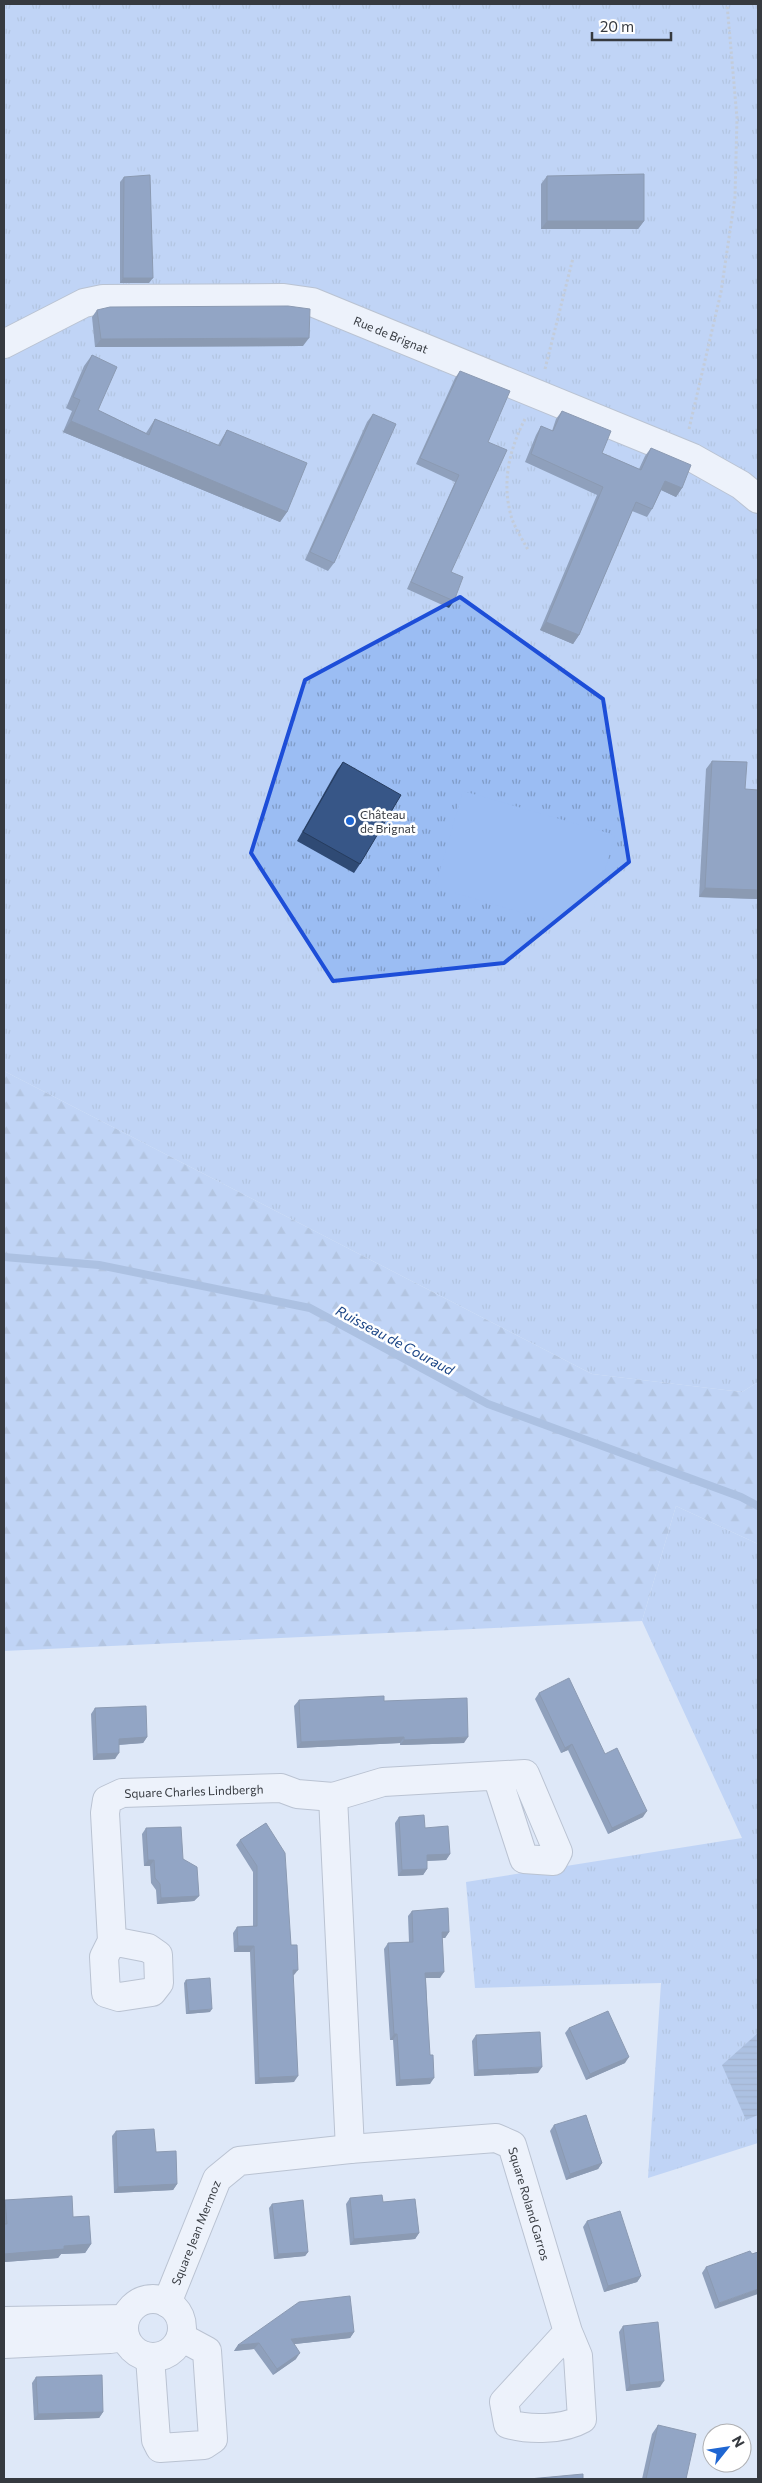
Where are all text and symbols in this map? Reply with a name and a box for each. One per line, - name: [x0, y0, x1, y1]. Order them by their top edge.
- scale bar: [592, 10, 671, 42]
- text: 20 m: [600, 17, 634, 35]
- street label: Rue de Brignat: [352, 313, 430, 356]
- place label: Château de Brignat: [360, 807, 416, 835]
- marker: Château de Brignat: [344, 815, 356, 827]
- water label: Ruisseau de Couraud: [333, 1302, 458, 1379]
- street label: Square Charles Lindbergh: [124, 1782, 264, 1800]
- street label: Square Roland Garros: [506, 2145, 553, 2262]
- street label: Square Jean Mermoz: [168, 2178, 223, 2287]
- north arrow: [702, 2423, 752, 2473]
- text: N: [729, 2432, 749, 2450]

